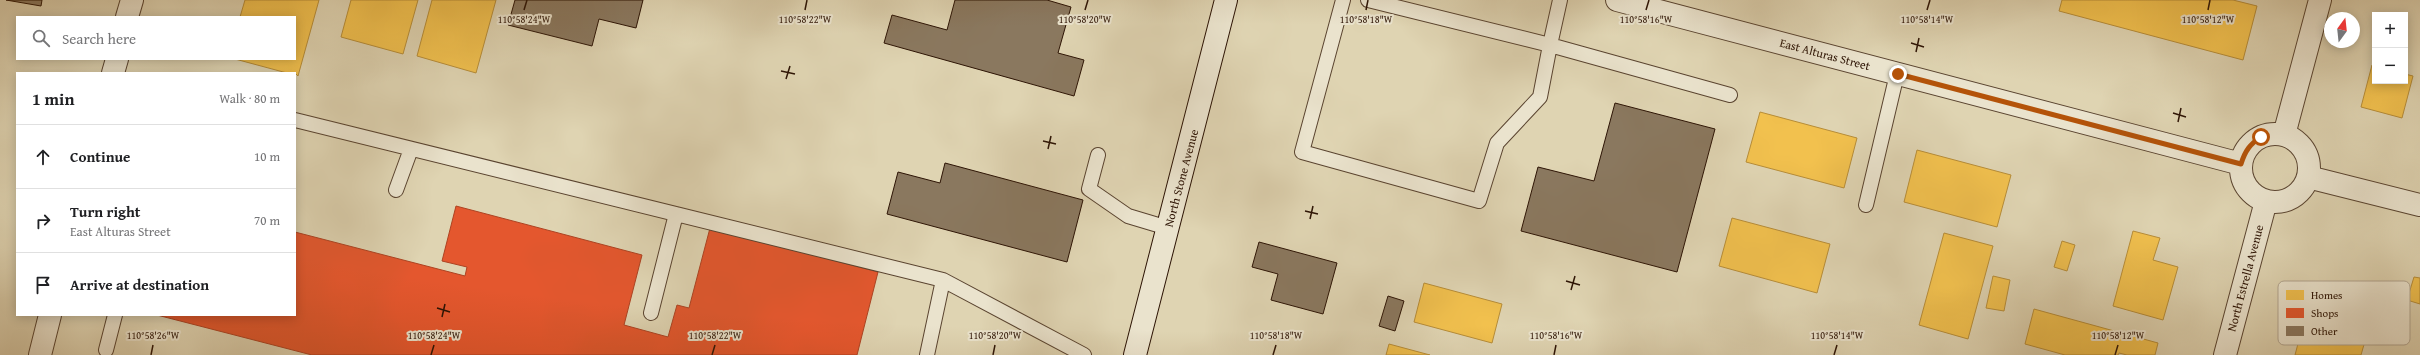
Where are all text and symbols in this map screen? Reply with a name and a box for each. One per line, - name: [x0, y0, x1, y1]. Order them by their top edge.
- text: 110°58'24"W: [498, 12, 551, 27]
- text: 110°58'22"W: [779, 12, 832, 27]
- text: 110°58'20"W: [1059, 12, 1112, 27]
- text: 110°58'18"W: [1340, 12, 1393, 27]
- text: 110°58'16"W: [1620, 12, 1673, 27]
- text: 110°58'14"W: [1901, 12, 1954, 27]
- text: 110°58'12"W: [2182, 12, 2235, 27]
- north arrow: [2324, 12, 2360, 48]
- map controls: [2372, 12, 2408, 84]
- button: +: [2372, 12, 2408, 48]
- search box: [16, 16, 296, 60]
- icon: search: [30, 27, 52, 49]
- text: Search here: [62, 28, 136, 49]
- street label: East Alturas Street: [1778, 34, 1873, 74]
- button: −: [2372, 48, 2408, 84]
- route end: [1889, 65, 1907, 83]
- text: 1 min: [32, 86, 74, 111]
- text: Walk · 80 m: [219, 89, 280, 108]
- street label: North Stone Avenue: [1160, 127, 1202, 229]
- route start: [2252, 128, 2270, 146]
- icon: ahead: [32, 146, 54, 168]
- text: Continue: [70, 146, 131, 167]
- text: 10 m: [254, 147, 280, 166]
- text: Turn right: [70, 201, 141, 222]
- icon: right: [32, 210, 54, 232]
- text: 70 m: [254, 211, 280, 230]
- text: East Alturas Street: [70, 222, 171, 241]
- street label: North Estrella Avenue: [2223, 222, 2268, 333]
- icon: arrive: [32, 274, 54, 296]
- text: Arrive at destination: [70, 274, 209, 295]
- legend: [2278, 281, 2410, 345]
- text: Homes: [2311, 287, 2342, 303]
- text: Shops: [2311, 305, 2338, 321]
- text: Other: [2311, 323, 2338, 339]
- text: 110°58'26"W: [127, 328, 180, 343]
- text: 110°58'24"W: [408, 328, 461, 343]
- text: 110°58'22"W: [689, 328, 742, 343]
- text: 110°58'20"W: [969, 328, 1022, 343]
- text: 110°58'18"W: [1250, 328, 1303, 343]
- text: 110°58'16"W: [1530, 328, 1583, 343]
- text: 110°58'14"W: [1811, 328, 1864, 343]
- text: 110°58'12"W: [2092, 328, 2145, 343]

